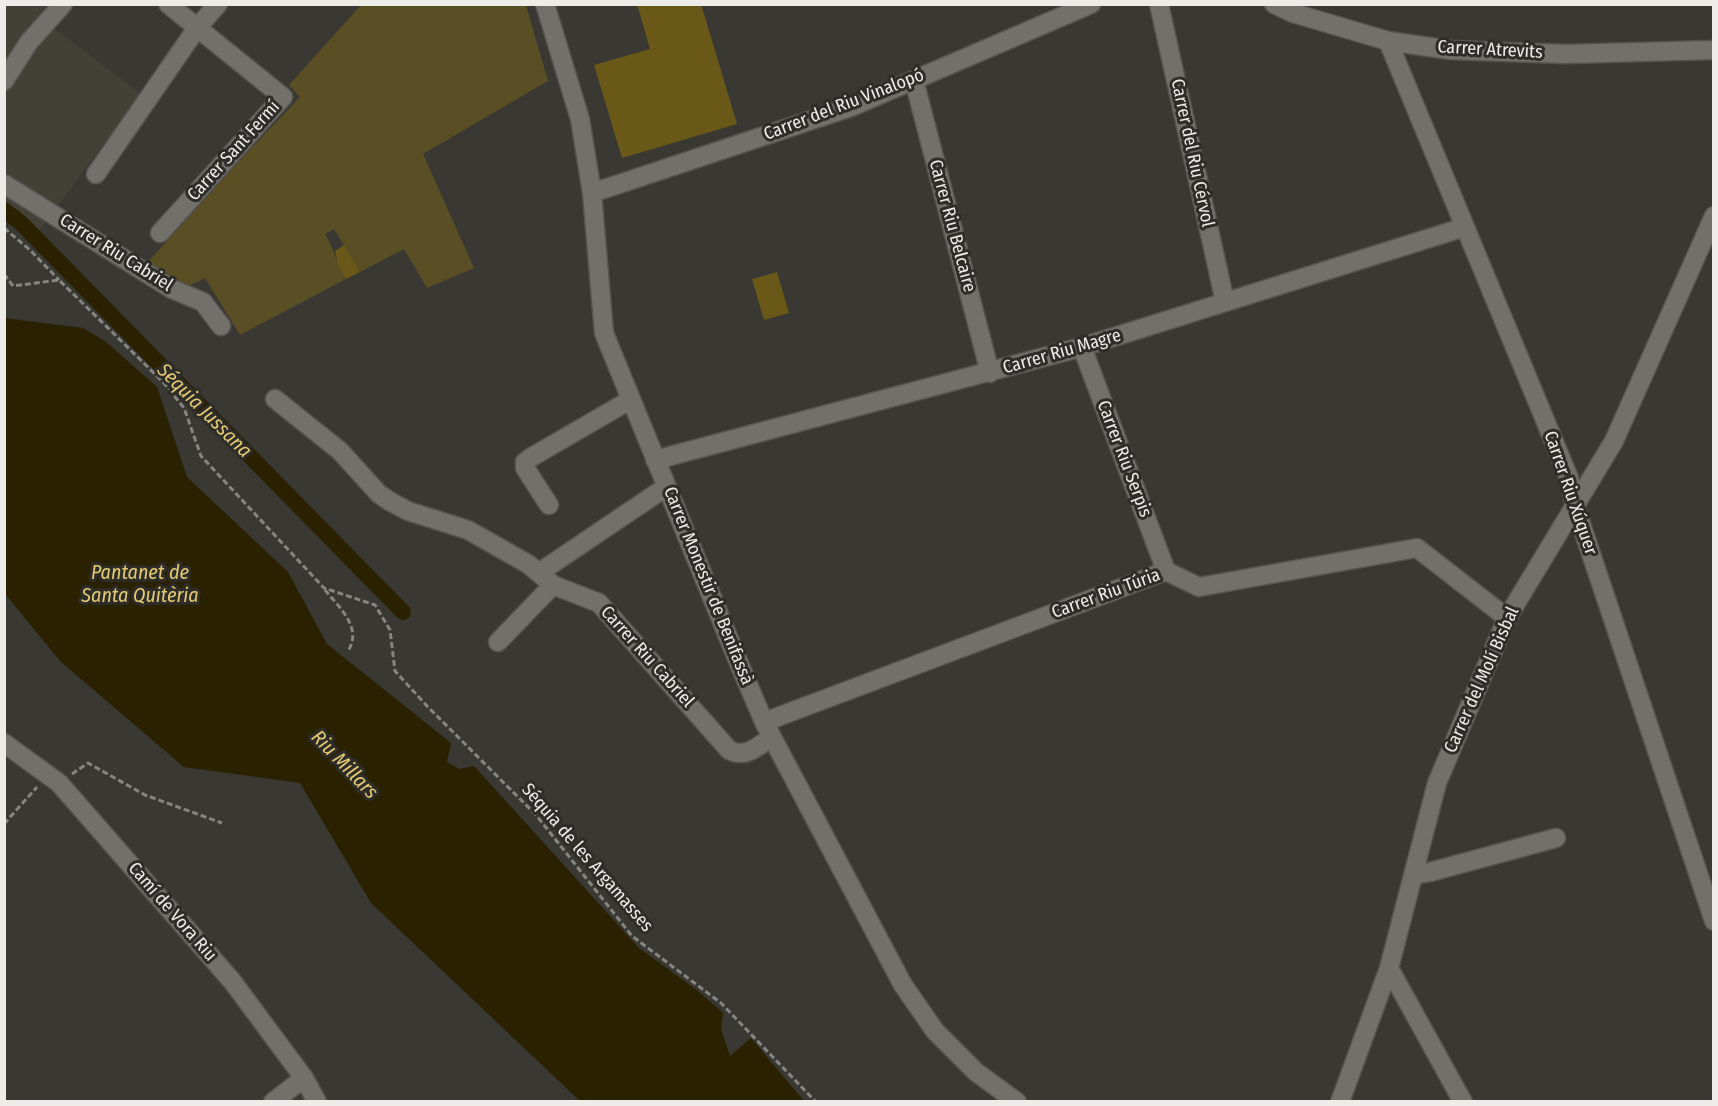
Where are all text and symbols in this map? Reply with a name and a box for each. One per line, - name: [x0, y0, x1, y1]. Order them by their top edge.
- street label: Carrer Atrevits: [1437, 36, 1543, 64]
- street label: Carrer del Riu Vinalopó: [761, 64, 927, 146]
- street label: Carrer del Riu Cérvol: [1166, 77, 1218, 229]
- street label: Carrer Sant Fermí: [183, 96, 285, 206]
- street label: Carrer Riu Belcaire: [924, 157, 980, 295]
- street label: Carrer Riu Cabriel: [56, 210, 176, 296]
- street label: Carrer Riu Magre: [1000, 325, 1124, 379]
- water label: Séquia Jussana: [152, 359, 256, 463]
- street label: Carrer Riu Serpis: [1092, 398, 1156, 520]
- street label: Carrer Riu Xúquer: [1539, 428, 1601, 558]
- street label: Carrer Monestir de Benifassà: [658, 484, 758, 688]
- water label: Pantanet de Santa Quitèria: [81, 561, 199, 608]
- street label: Carrer Riu Túria: [1049, 564, 1163, 624]
- street label: Carrer Riu Cabriel: [596, 602, 698, 712]
- street label: Carrer del Molí Bisbal: [1440, 604, 1524, 756]
- water label: Riu Millars: [306, 726, 382, 804]
- street label: Séquia de les Argamasses: [517, 779, 657, 937]
- street label: Camí de Vora Riu: [123, 858, 221, 966]

